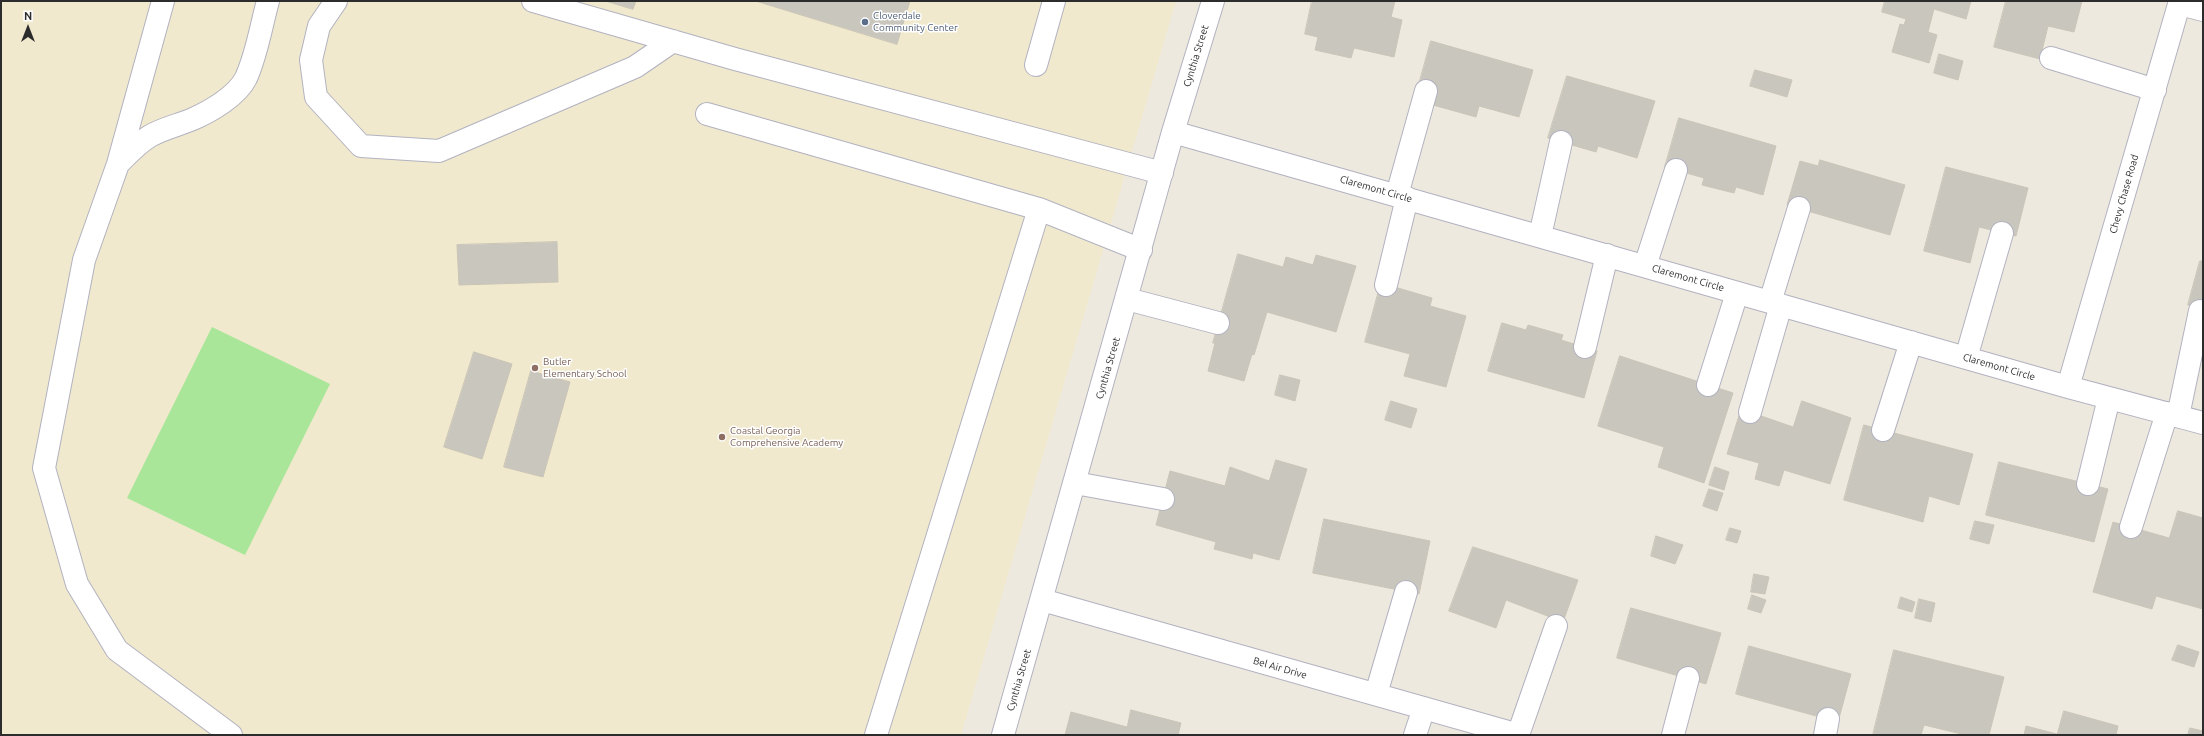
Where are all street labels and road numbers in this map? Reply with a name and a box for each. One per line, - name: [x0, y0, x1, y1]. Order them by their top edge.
- street label: Cynthia Street: [1181, 24, 1211, 88]
- street label: Chevy Chase Road: [2107, 153, 2141, 235]
- street label: Claremont Circle: [1338, 173, 1414, 205]
- street label: Claremont Circle: [1650, 262, 1726, 294]
- street label: Cynthia Street: [1093, 336, 1123, 400]
- street label: Claremont Circle: [1961, 351, 2037, 383]
- street label: Cynthia Street: [1004, 648, 1034, 712]
- street label: Bel Air Drive: [1252, 655, 1308, 681]

